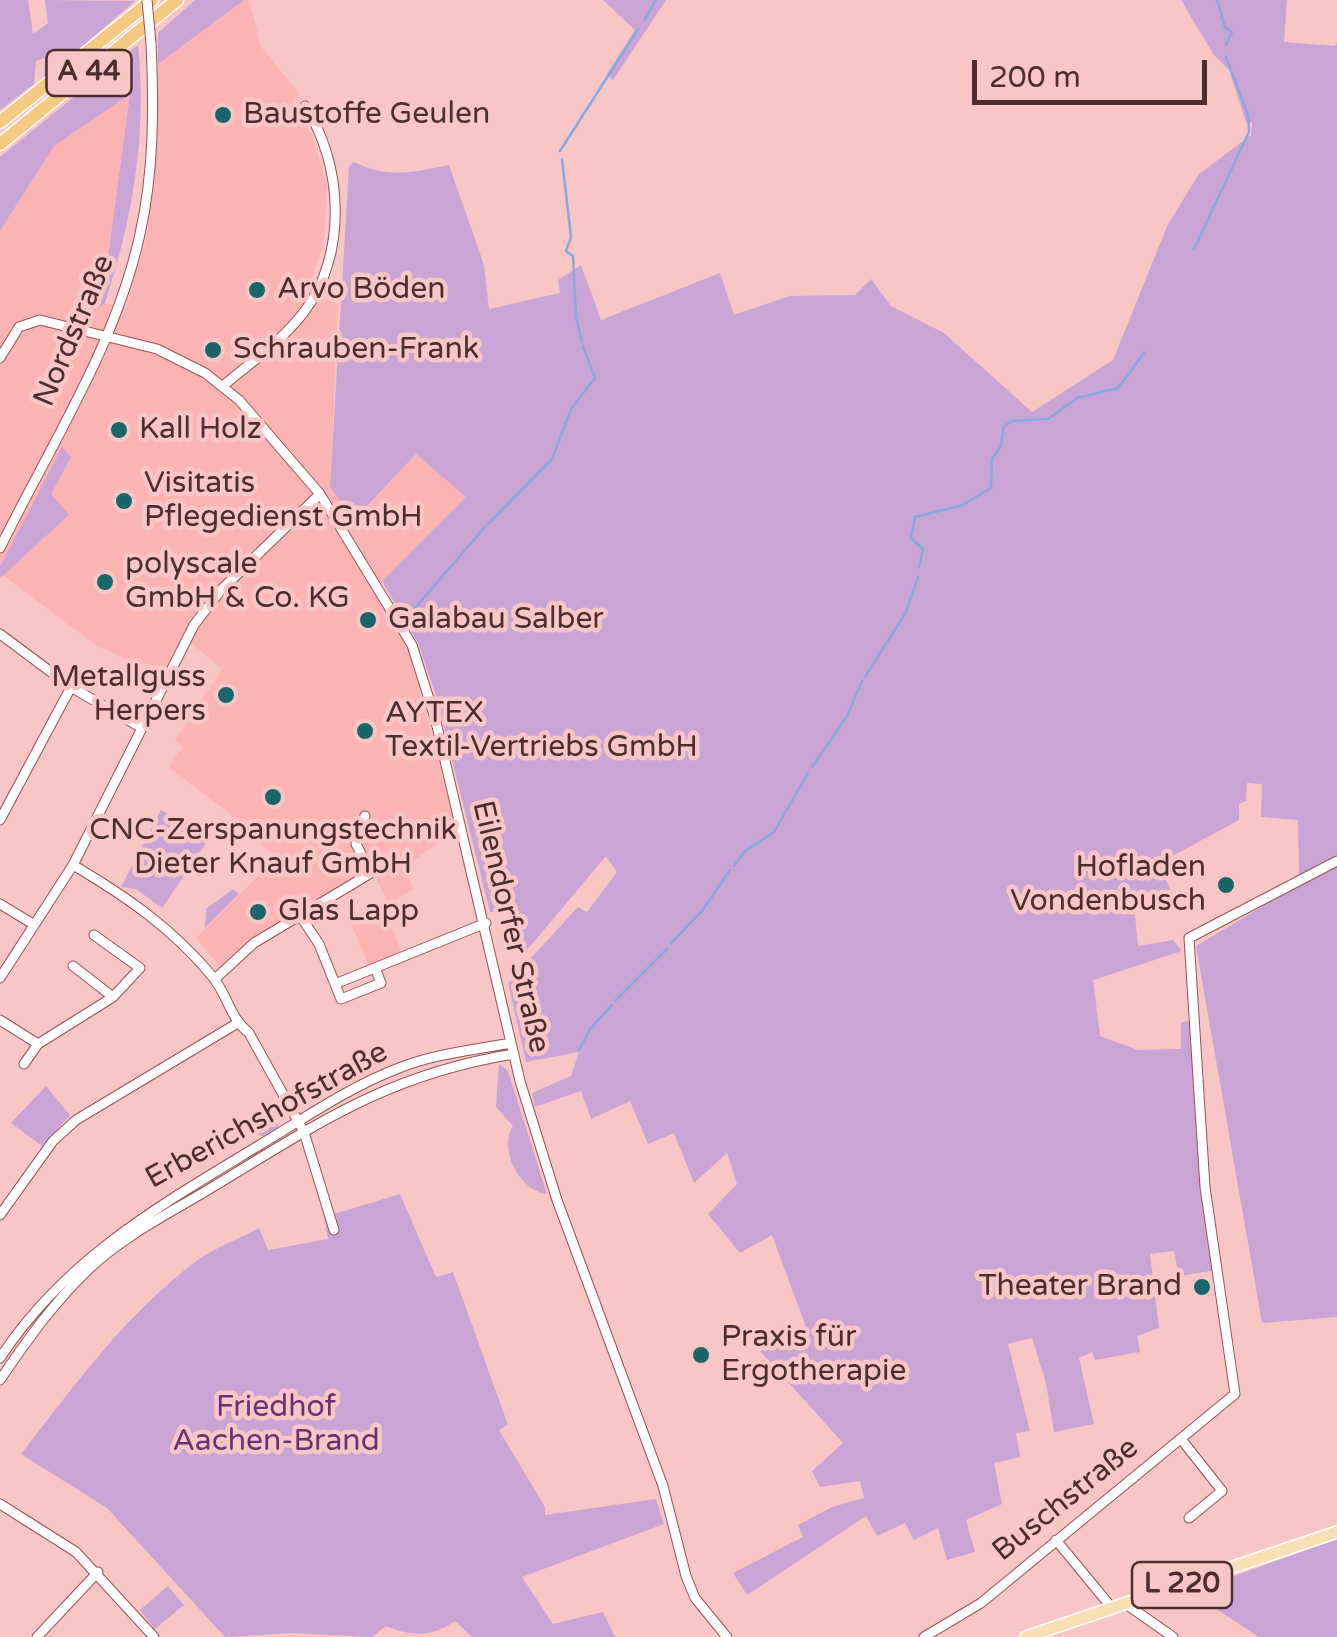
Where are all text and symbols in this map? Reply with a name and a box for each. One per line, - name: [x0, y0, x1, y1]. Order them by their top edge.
- scale bar: [977, 40, 1212, 102]
- road number: A 44: [46, 50, 132, 96]
- text: 200 m: [989, 59, 1081, 96]
- place label: Baustoffe Geulen: [243, 97, 490, 133]
- marker: Baustoffe Geulen: [212, 104, 234, 126]
- street label: Nordstraße: [27, 250, 123, 412]
- place label: Arvo Böden: [277, 272, 445, 308]
- marker: Arvo Böden: [246, 279, 268, 301]
- place label: Schrauben-Frank: [233, 332, 479, 368]
- marker: Schrauben-Frank: [202, 339, 224, 361]
- place label: Kall Holz: [139, 412, 262, 448]
- marker: Kall Holz: [108, 419, 130, 441]
- place label: Visitatis Pflegedienst GmbH: [144, 466, 423, 536]
- marker: Visitatis Pflegedienst GmbH: [113, 490, 135, 512]
- place label: polyscale GmbH & Co. KG: [125, 547, 350, 618]
- marker: polyscale GmbH & Co. KG: [94, 571, 116, 593]
- place label: Galabau Salber: [388, 602, 604, 638]
- marker: Galabau Salber: [357, 609, 379, 631]
- place label: Metallguss Herpers: [51, 660, 206, 730]
- marker: Metallguss Herpers: [215, 684, 237, 706]
- place label: AYTEX Textil-Vertriebs GmbH: [385, 696, 698, 766]
- marker: AYTEX Textil-Vertriebs GmbH: [354, 720, 376, 742]
- marker: CNC-Zerspanungstechnik Dieter Knauf GmbH: [262, 786, 284, 808]
- street label: Eilendorfer Straße: [463, 797, 557, 1057]
- place label: CNC-Zerspanungstechnik Dieter Knauf GmbH: [89, 813, 457, 884]
- place label: Hofladen Vondenbusch: [1010, 850, 1206, 920]
- marker: Hofladen Vondenbusch: [1215, 874, 1237, 896]
- place label: Glas Lapp: [278, 894, 419, 930]
- marker: Glas Lapp: [247, 901, 269, 923]
- street label: Erberichshofstraße: [140, 1035, 394, 1197]
- place label: Theater Brand: [979, 1269, 1182, 1305]
- marker: Theater Brand: [1191, 1276, 1213, 1298]
- place label: Praxis für Ergotherapie: [721, 1320, 906, 1390]
- marker: Praxis für Ergotherapie: [690, 1344, 712, 1366]
- park label: Friedhof Aachen-Brand: [172, 1390, 380, 1460]
- street label: Buschstraße: [986, 1430, 1146, 1570]
- road number: L 220: [1132, 1562, 1232, 1608]

